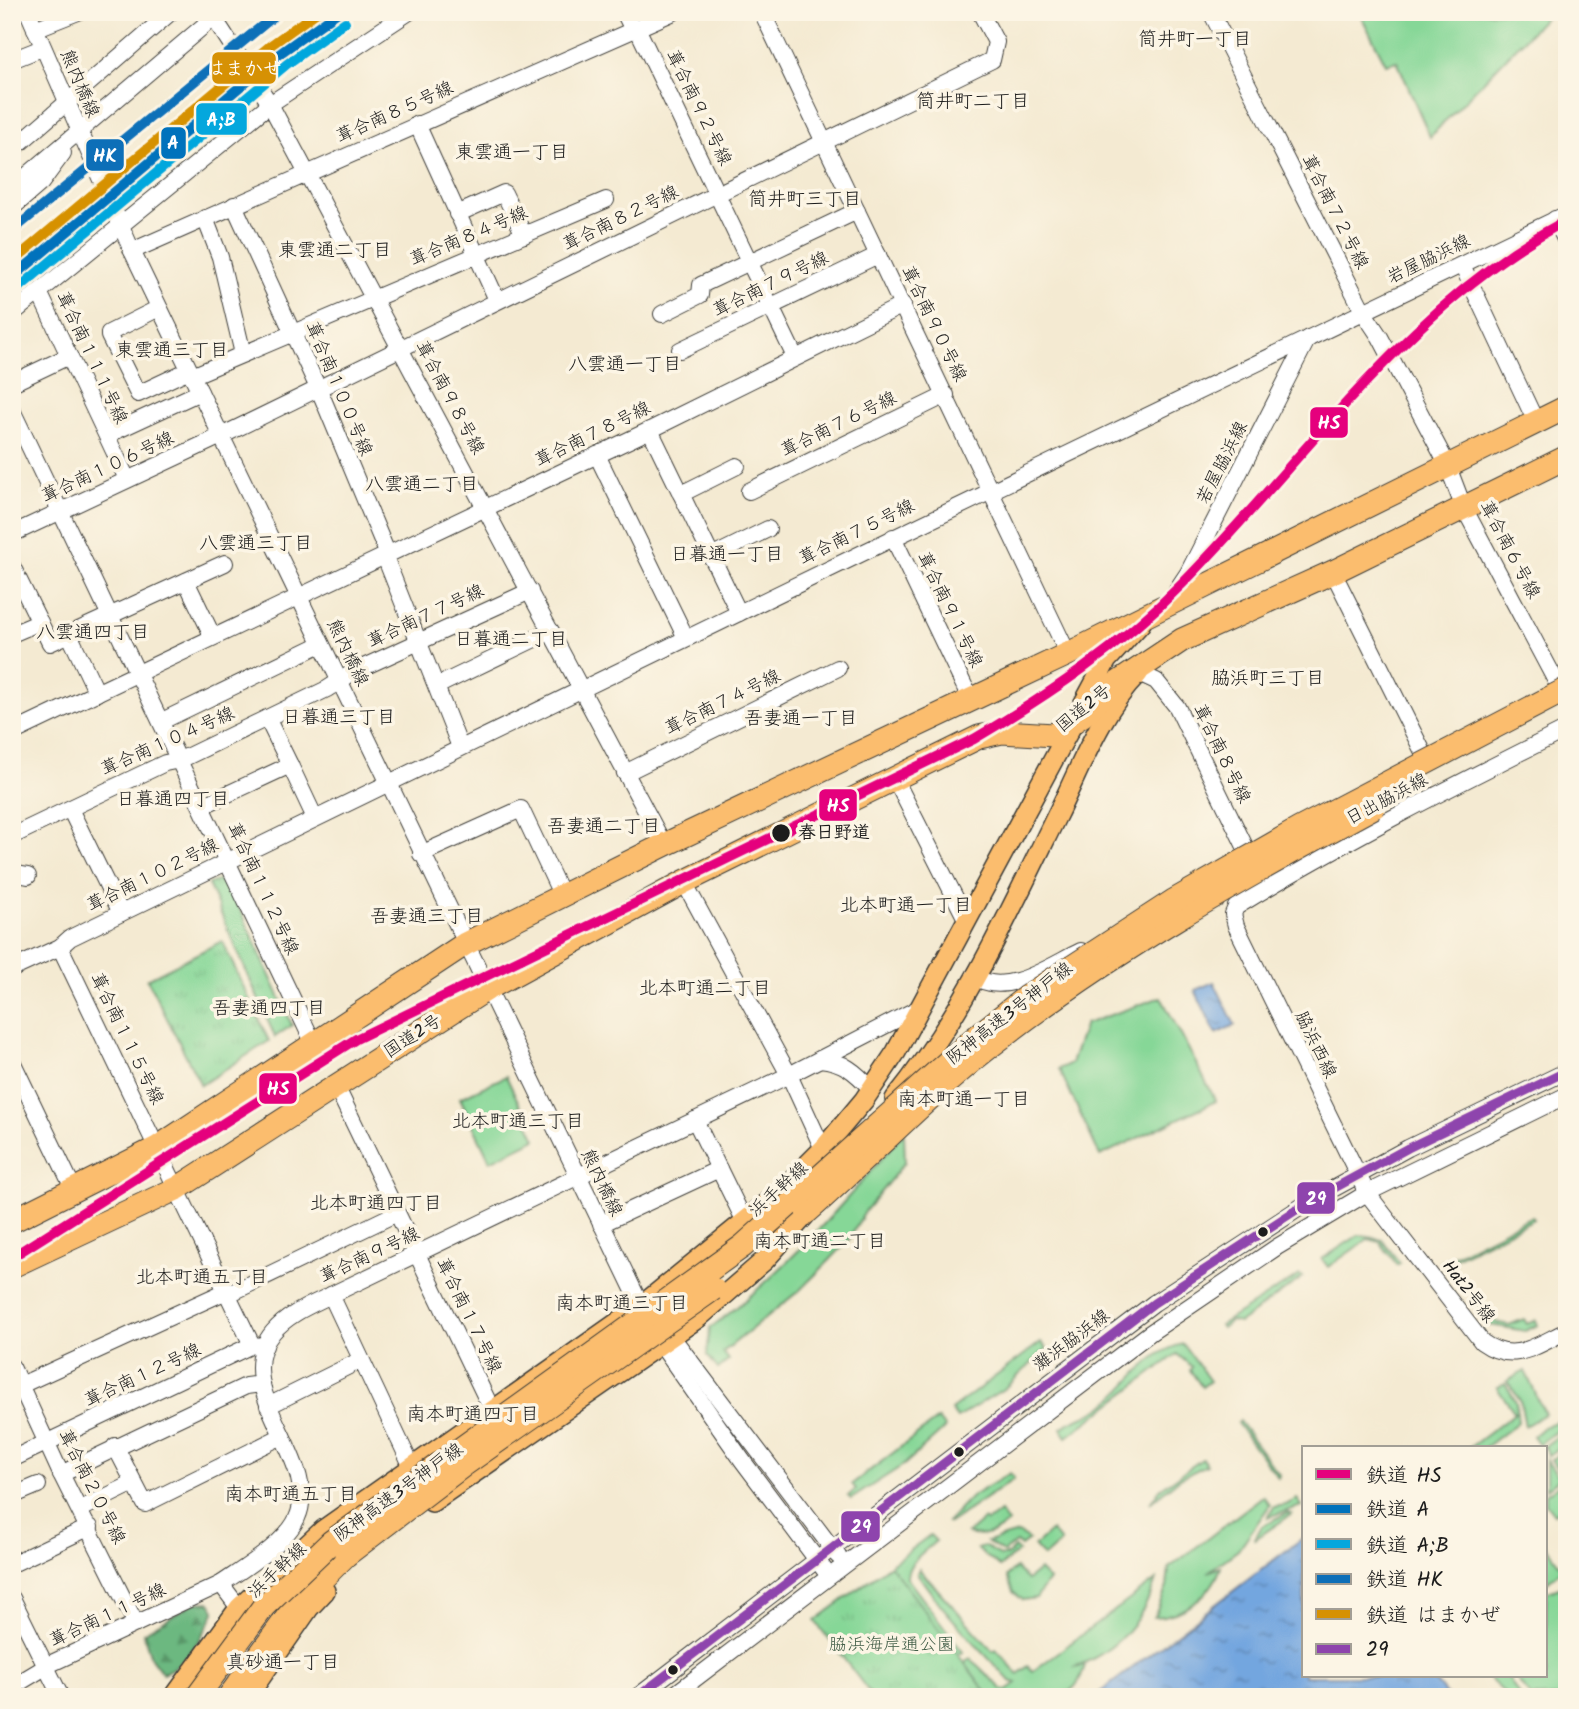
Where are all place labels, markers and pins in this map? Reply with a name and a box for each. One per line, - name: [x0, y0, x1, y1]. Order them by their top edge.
- place label: 春日野道: [798, 819, 870, 848]
- marker: 春日野道: [770, 822, 792, 844]
- unlabelled marker: [1256, 1225, 1270, 1239]
- unlabelled marker: [952, 1445, 966, 1459]
- unlabelled marker: [666, 1663, 680, 1677]

